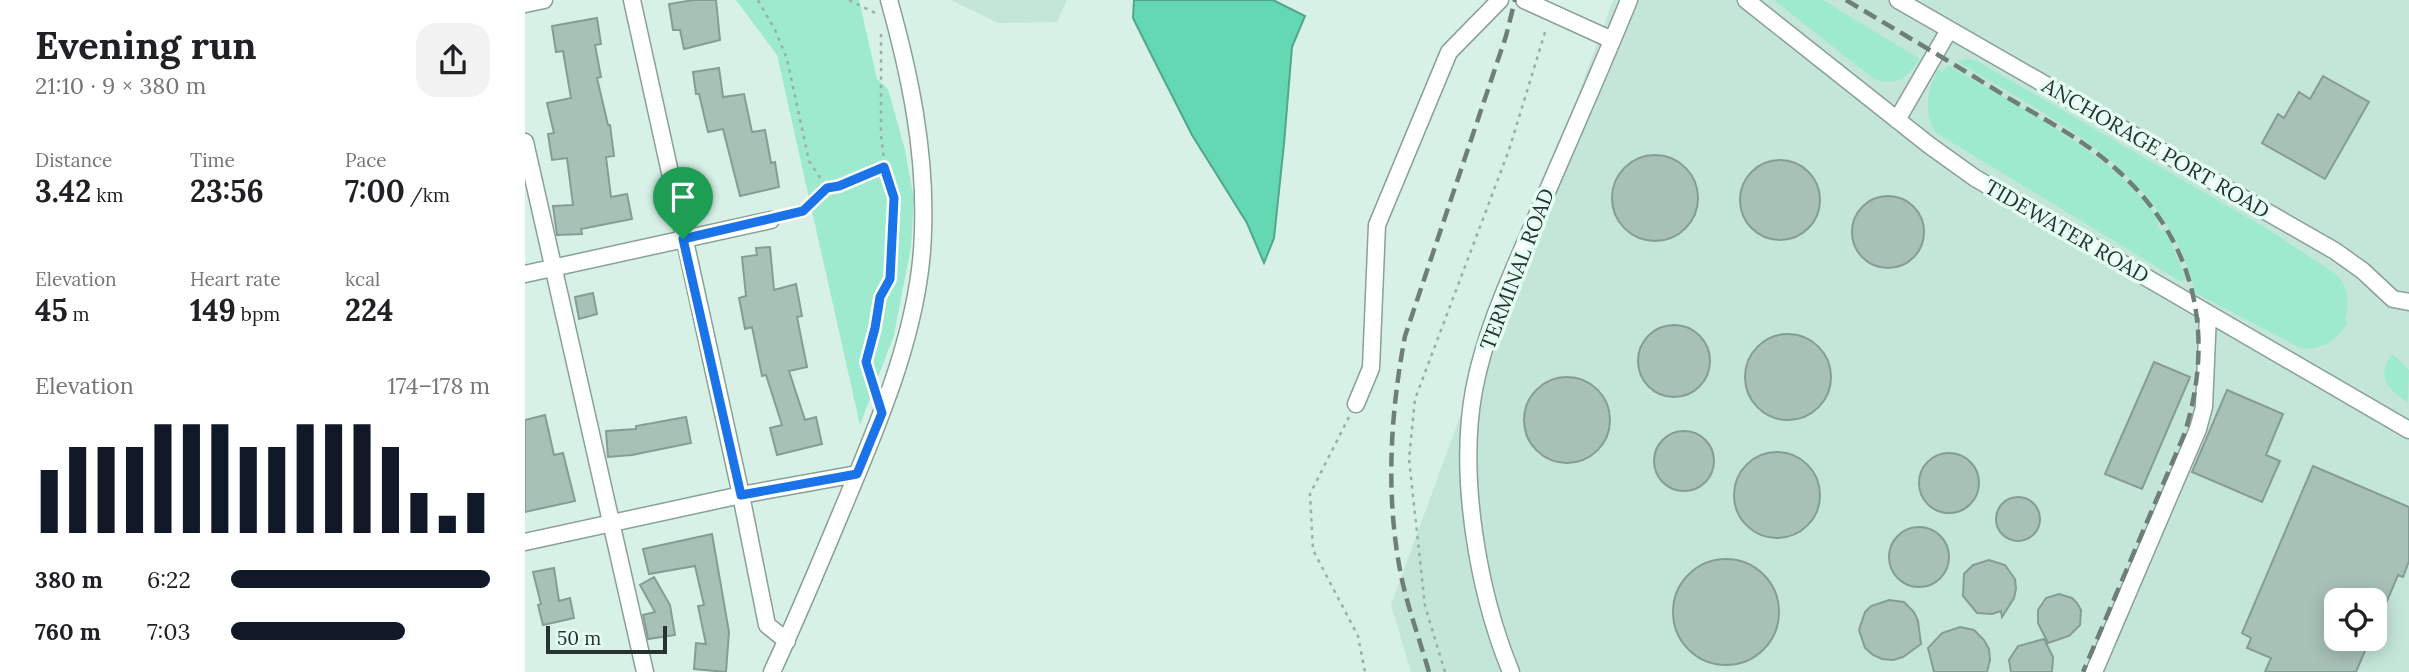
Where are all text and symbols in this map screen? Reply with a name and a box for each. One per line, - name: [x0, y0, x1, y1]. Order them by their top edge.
- text: Evening run: [35, 21, 257, 69]
- button: share: [416, 23, 490, 97]
- text: 21:10 · 9 × 380 m: [35, 71, 206, 100]
- street label: ANCHORAGE PORT ROAD: [2037, 71, 2274, 224]
- text: Distance: [35, 148, 112, 172]
- text: Time: [190, 148, 235, 172]
- text: Pace: [345, 148, 387, 172]
- pin: [653, 167, 713, 239]
- text: 3.42: [35, 172, 91, 210]
- text: 23:56: [190, 172, 264, 210]
- text: 7:00: [345, 172, 405, 210]
- street label: TIDEWATER ROAD: [1980, 173, 2154, 289]
- icon: arrive: [664, 178, 702, 216]
- text: km: [91, 183, 123, 207]
- text: /km: [405, 183, 450, 207]
- street label: TERMINAL ROAD: [1474, 184, 1560, 354]
- text: Elevation: [35, 267, 117, 291]
- text: Heart rate: [190, 267, 281, 291]
- text: kcal: [345, 267, 380, 291]
- text: 45: [35, 291, 68, 329]
- text: 149: [190, 291, 236, 329]
- text: 224: [345, 291, 393, 329]
- text: m: [68, 302, 90, 326]
- text: bpm: [236, 302, 280, 326]
- text: Elevation: [35, 371, 134, 400]
- text: 174–178 m: [387, 371, 490, 400]
- text: 380 m: [35, 565, 103, 594]
- text: 6:22: [147, 565, 191, 594]
- map controls: [2324, 588, 2387, 651]
- button: locate: [2324, 588, 2387, 651]
- text: 760 m: [35, 617, 101, 646]
- text: 7:03: [147, 617, 190, 646]
- scale bar: [546, 623, 667, 655]
- text: 50 m: [557, 626, 601, 650]

